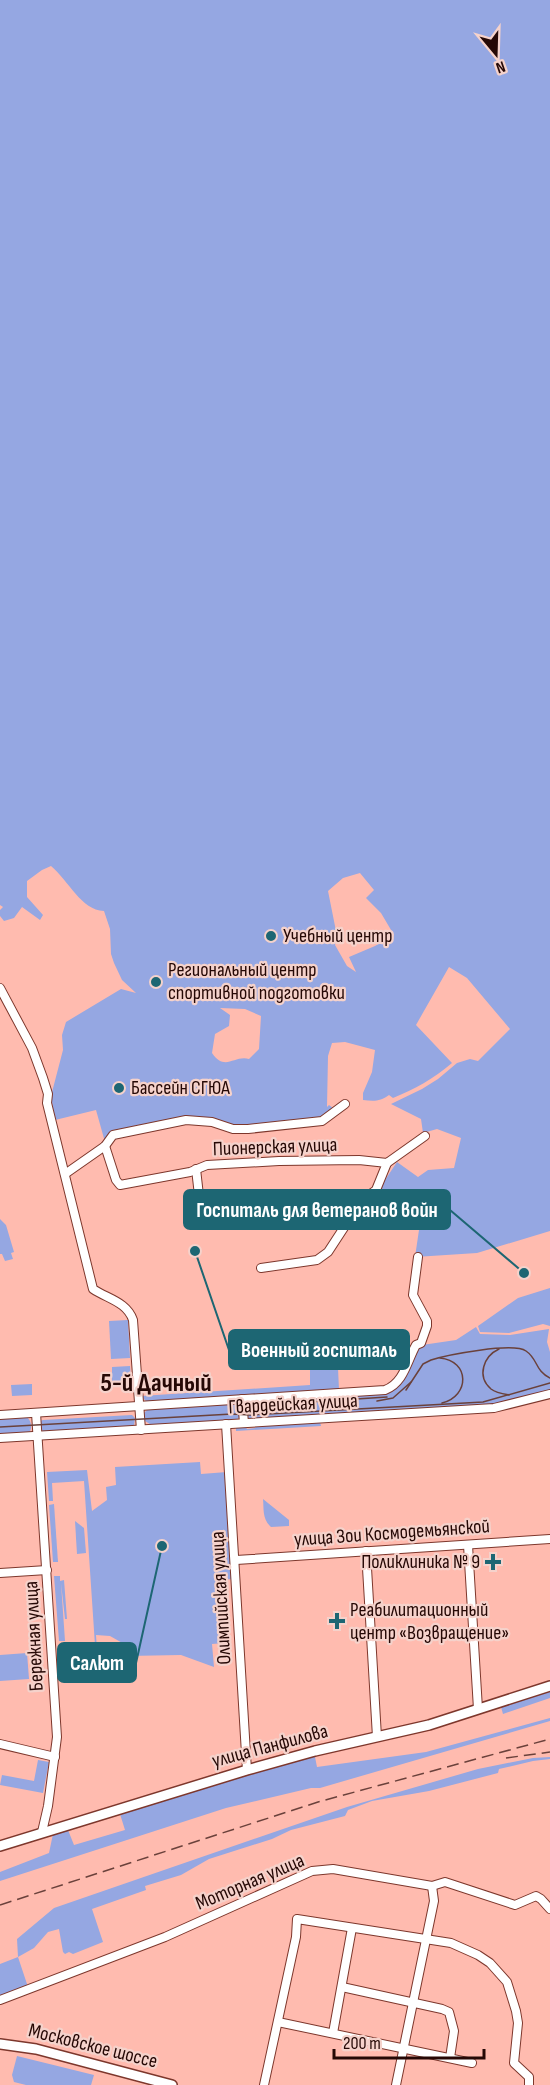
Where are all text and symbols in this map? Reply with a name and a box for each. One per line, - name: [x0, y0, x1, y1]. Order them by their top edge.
- north arrow: [466, 24, 526, 84]
- text: N: [493, 56, 508, 77]
- place label: Учебный центр: [283, 924, 392, 948]
- marker: Учебный центр: [264, 929, 278, 943]
- place label: Региональный центр спортивной подготовки: [168, 958, 345, 1005]
- marker: Региональный центр спортивной подготовки: [149, 975, 163, 989]
- place label: Бассейн СГЮА: [131, 1076, 230, 1100]
- marker: Бассейн СГЮА: [112, 1081, 126, 1095]
- street label: Пионерская улица: [212, 1133, 338, 1161]
- callout: Госпиталь для ветеранов войн: [184, 1190, 450, 1229]
- text: Госпиталь для ветеранов войн: [196, 1198, 438, 1223]
- callout: Военный госпиталь: [229, 1330, 409, 1369]
- text: Военный госпиталь: [241, 1338, 397, 1363]
- district label: 5-й Дачный: [100, 1368, 212, 1399]
- street label: Гвардейская улица: [228, 1389, 358, 1419]
- street label: улица Зои Космодемьянской: [293, 1514, 491, 1552]
- street label: Олимпийская улица: [206, 1531, 236, 1665]
- place label: Поликлиника № 9: [361, 1550, 480, 1574]
- marker: Поликлиника № 9: [484, 1553, 502, 1571]
- street label: Бережная улица: [19, 1580, 49, 1692]
- place label: Реабилитационный центр «Возвращение»: [350, 1598, 509, 1645]
- marker: Реабилитационный центр «Возвращение»: [328, 1612, 346, 1630]
- callout: Салют: [58, 1643, 136, 1682]
- text: Салют: [70, 1651, 124, 1676]
- street label: улица Панфилова: [209, 1719, 331, 1773]
- street label: Моторная улица: [192, 1848, 308, 1916]
- street label: Московское шоссе: [26, 2018, 160, 2074]
- scale bar: [334, 2022, 484, 2060]
- text: 200 m: [343, 2033, 381, 2054]

